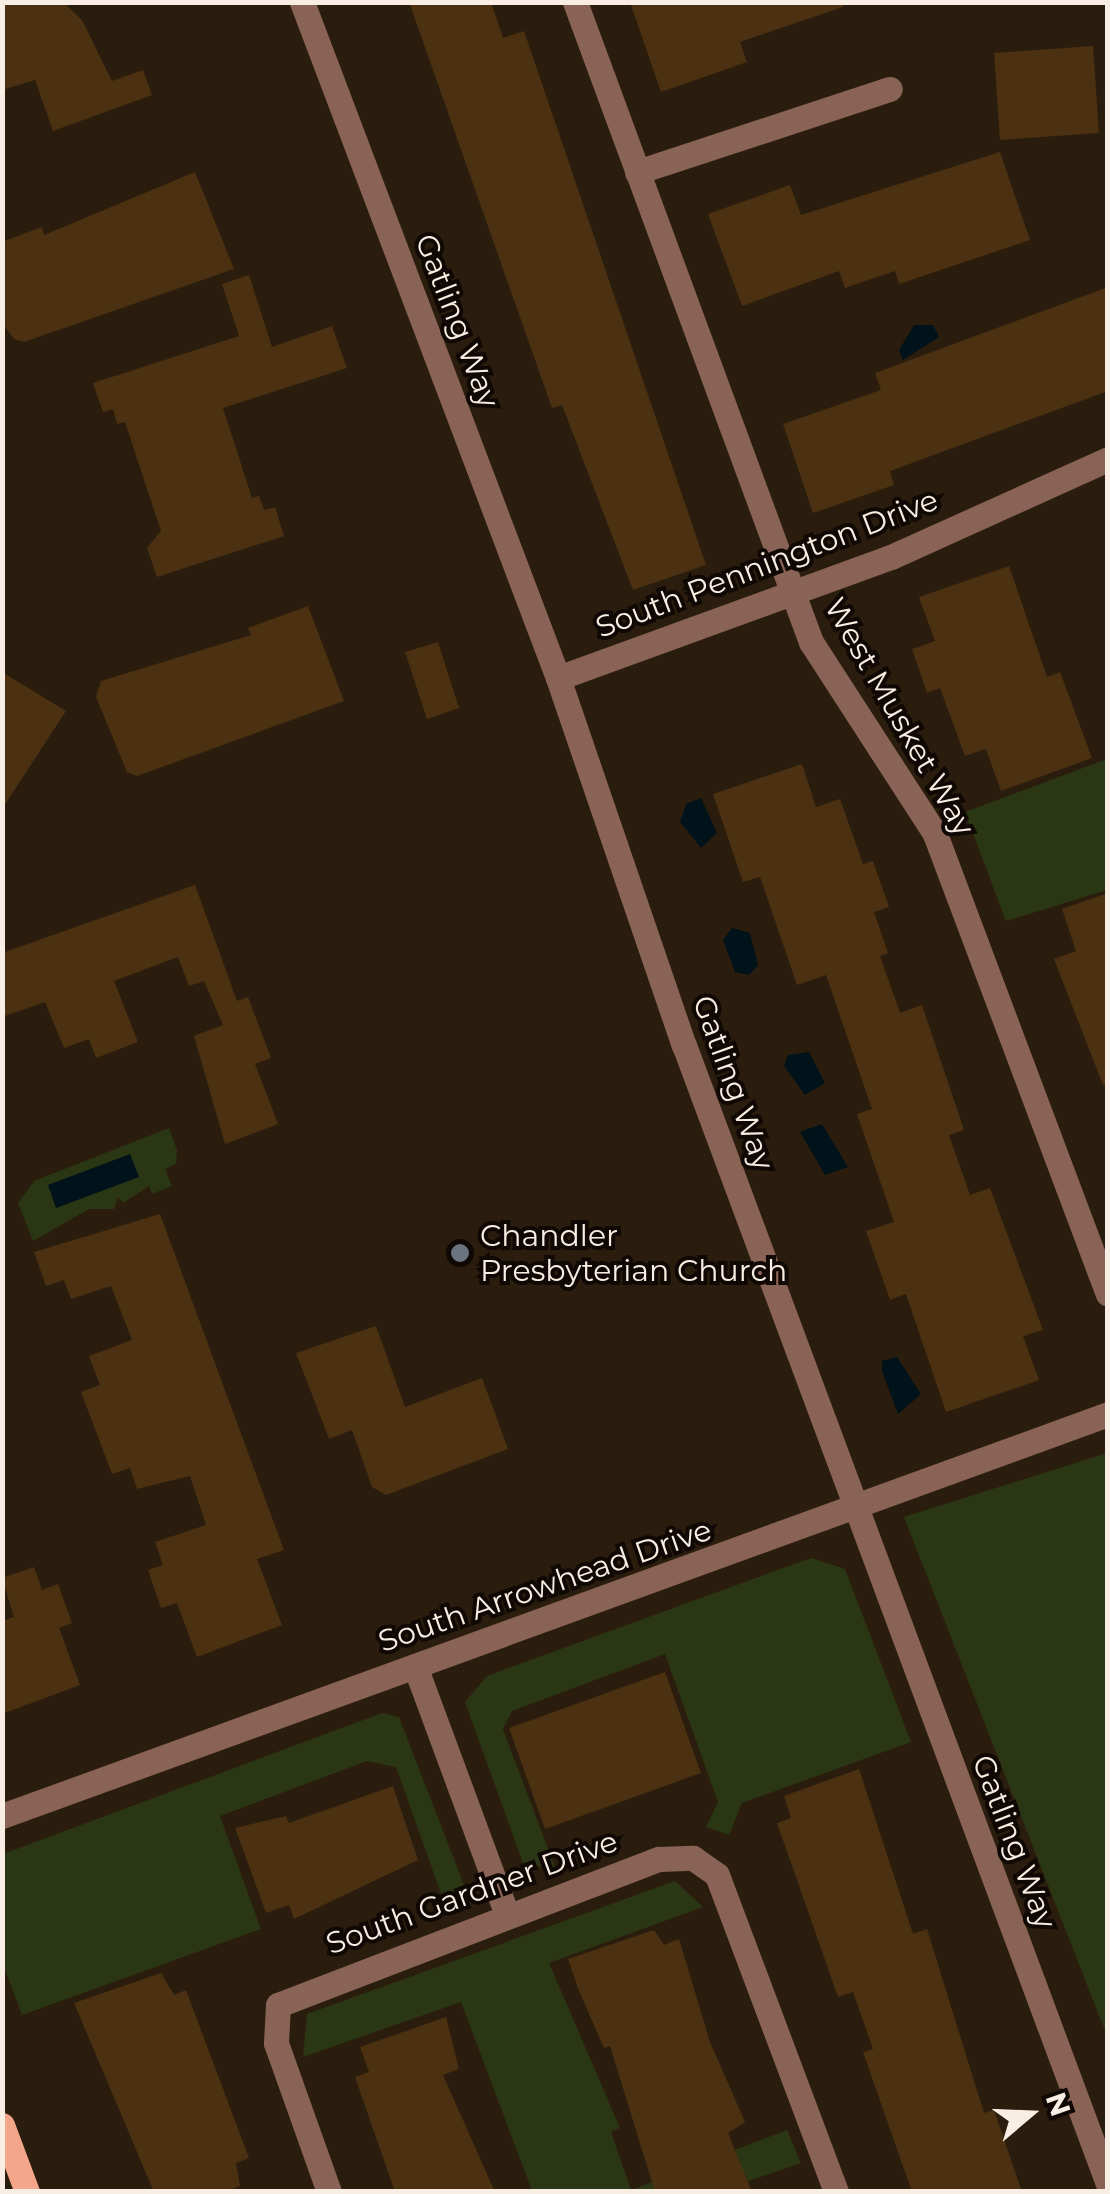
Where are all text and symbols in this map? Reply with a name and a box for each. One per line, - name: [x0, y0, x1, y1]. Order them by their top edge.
- street label: Gatling Way: [407, 229, 507, 413]
- street label: South Pennington Drive: [591, 482, 943, 646]
- street label: West Musket Way: [816, 592, 982, 842]
- street label: Gatling Way: [685, 991, 781, 1175]
- place label: Chandler Presbyterian Church: [480, 1218, 787, 1288]
- marker: Chandler Presbyterian Church: [449, 1242, 471, 1264]
- street label: South Arrowhead Drive: [374, 1512, 716, 1660]
- street label: Gatling Way: [964, 1750, 1064, 1934]
- street label: South Gardner Drive: [321, 1824, 623, 1962]
- north arrow: [980, 2064, 1080, 2164]
- text: N: [1039, 2088, 1078, 2120]

